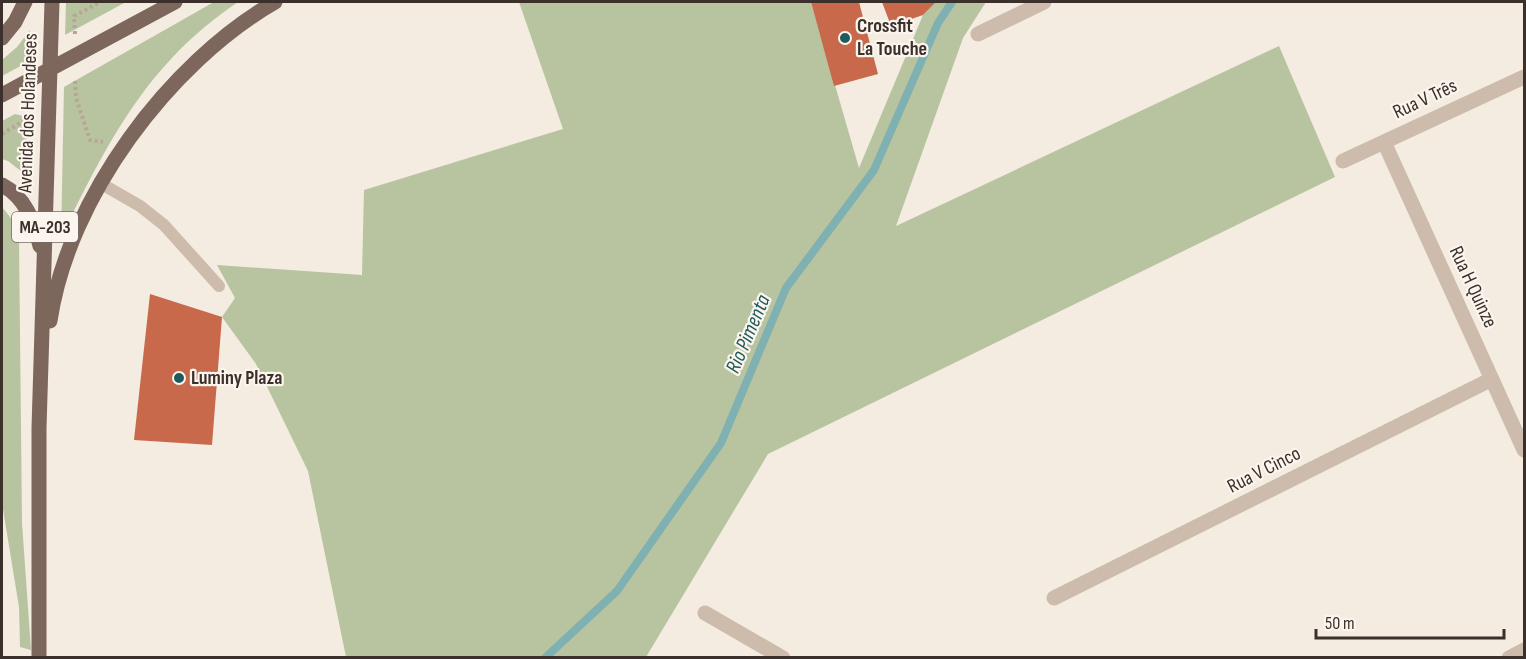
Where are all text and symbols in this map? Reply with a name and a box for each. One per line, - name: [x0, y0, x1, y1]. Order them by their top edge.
- place label: Crossfit La Touche: [857, 14, 927, 61]
- marker: Crossfit La Touche: [838, 31, 852, 45]
- street label: Avenida dos Holandeses: [13, 33, 43, 194]
- street label: Rua V Três: [1389, 74, 1461, 124]
- road number: MA-203: [12, 212, 78, 242]
- street label: Rua H Quinze: [1444, 242, 1502, 332]
- water label: Rio Pimenta: [720, 291, 776, 377]
- place label: Luminy Plaza: [191, 366, 282, 390]
- marker: Luminy Plaza: [172, 371, 186, 385]
- street label: Rua V Cinco: [1223, 441, 1305, 499]
- scale bar: [1316, 602, 1504, 640]
- text: 50 m: [1325, 613, 1355, 634]

